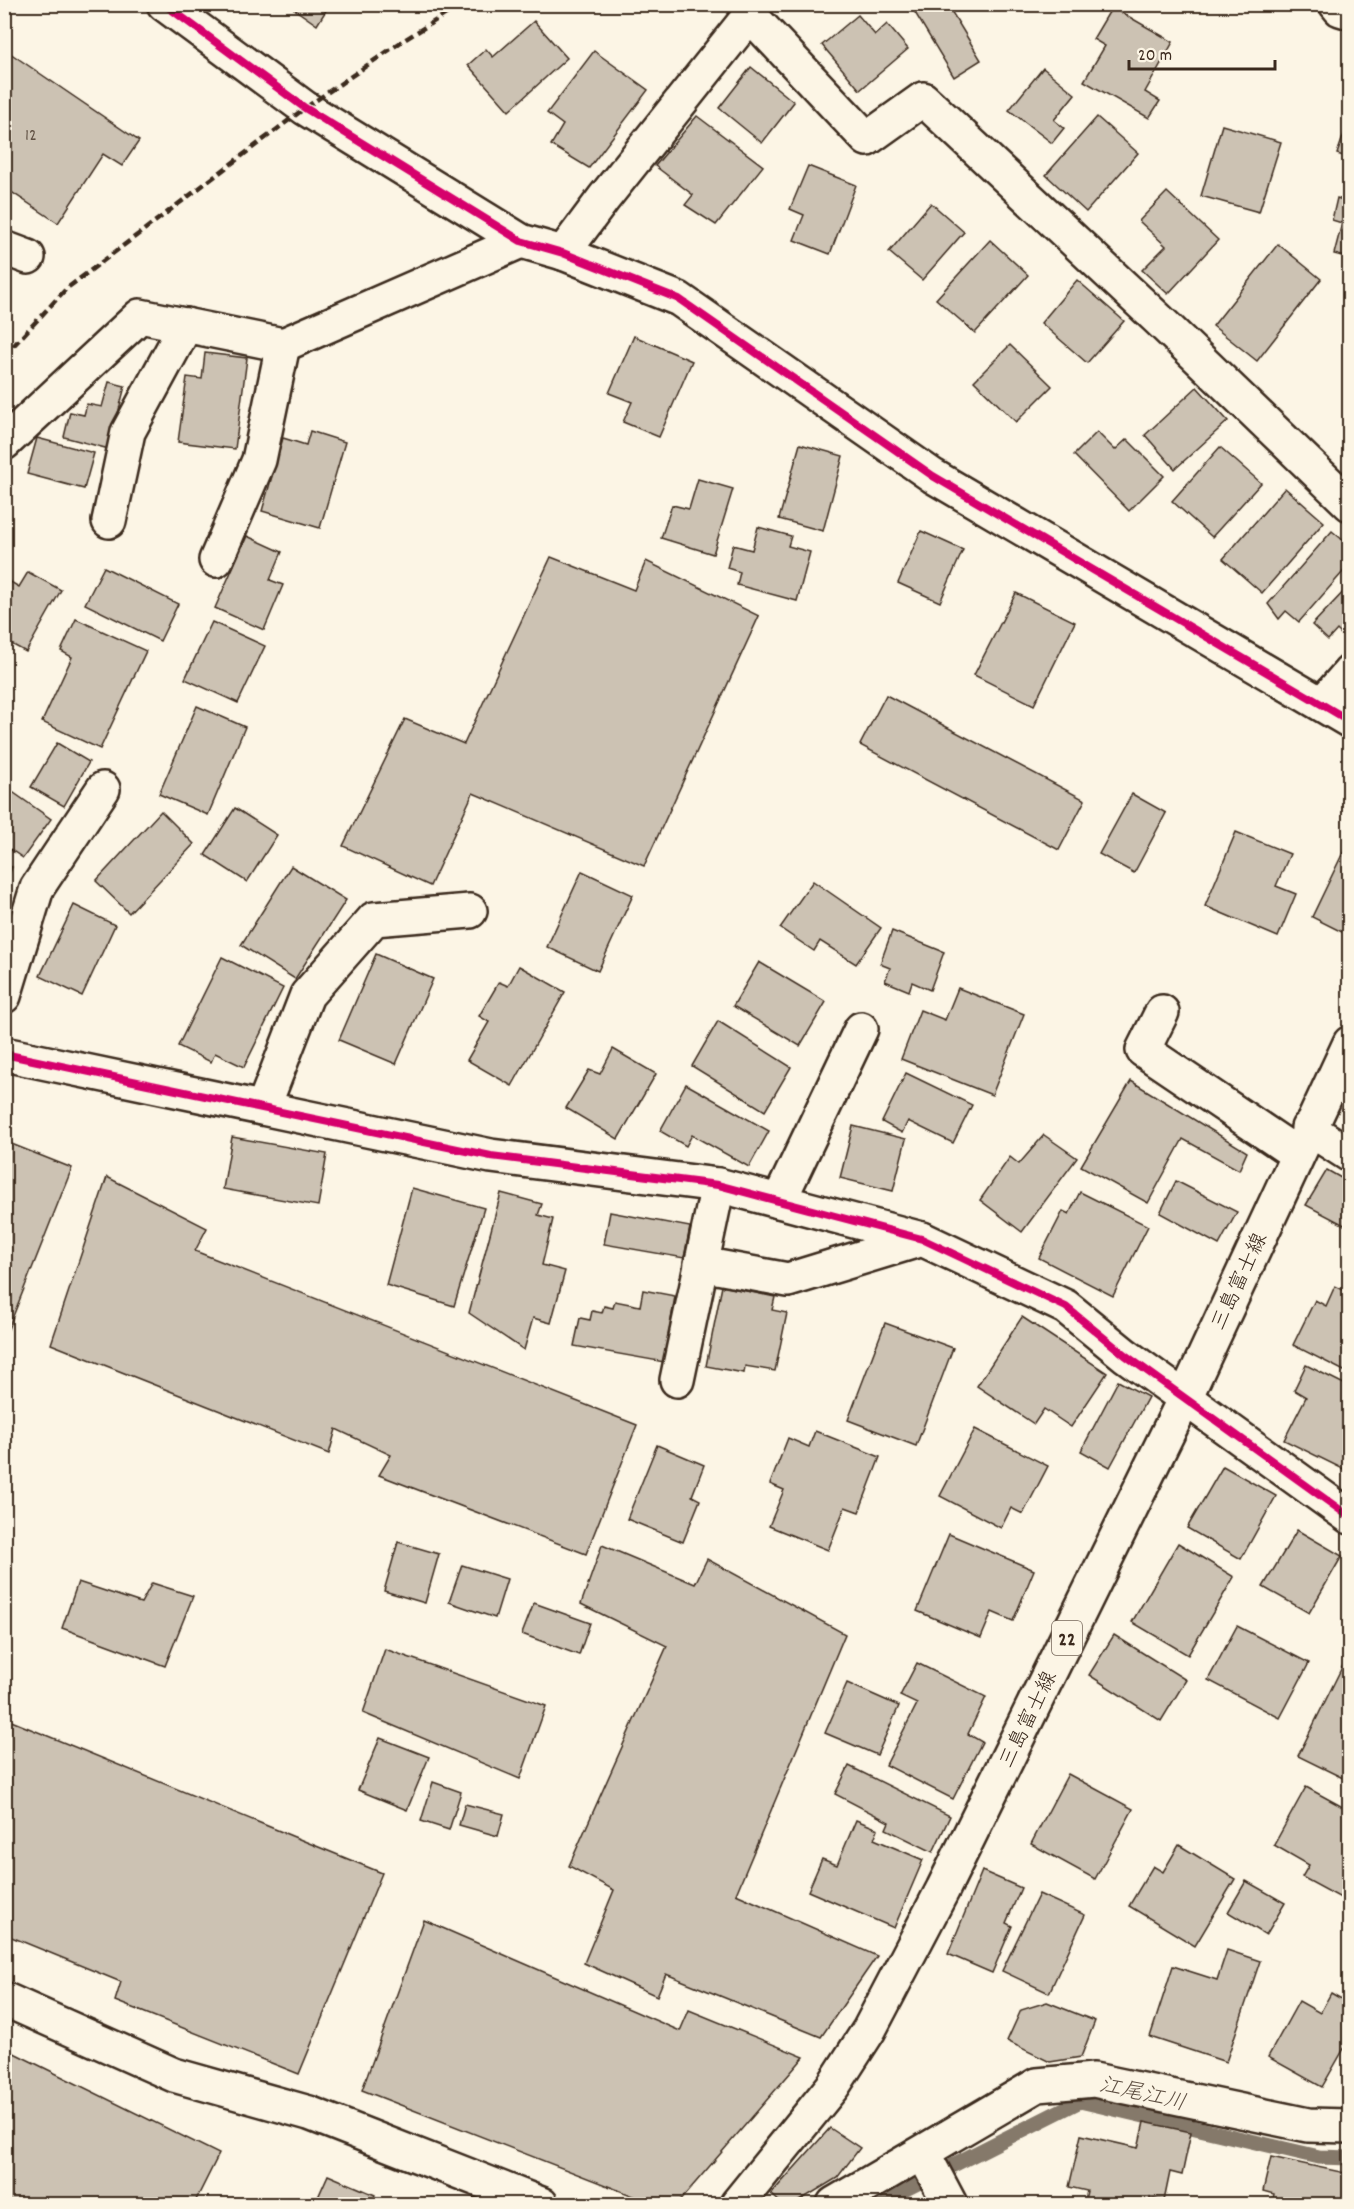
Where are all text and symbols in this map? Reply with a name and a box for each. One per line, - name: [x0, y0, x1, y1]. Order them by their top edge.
- scale bar: [1129, 33, 1274, 71]
- text: 20 m: [1138, 44, 1172, 69]
- house number: 12: [25, 124, 37, 149]
- street label: 三島富士線: [1205, 1228, 1277, 1336]
- road number: 22: [1052, 1621, 1082, 1655]
- street label: 三島富士線: [993, 1667, 1066, 1774]
- water label: 江尾江川: [1096, 2070, 1189, 2120]

